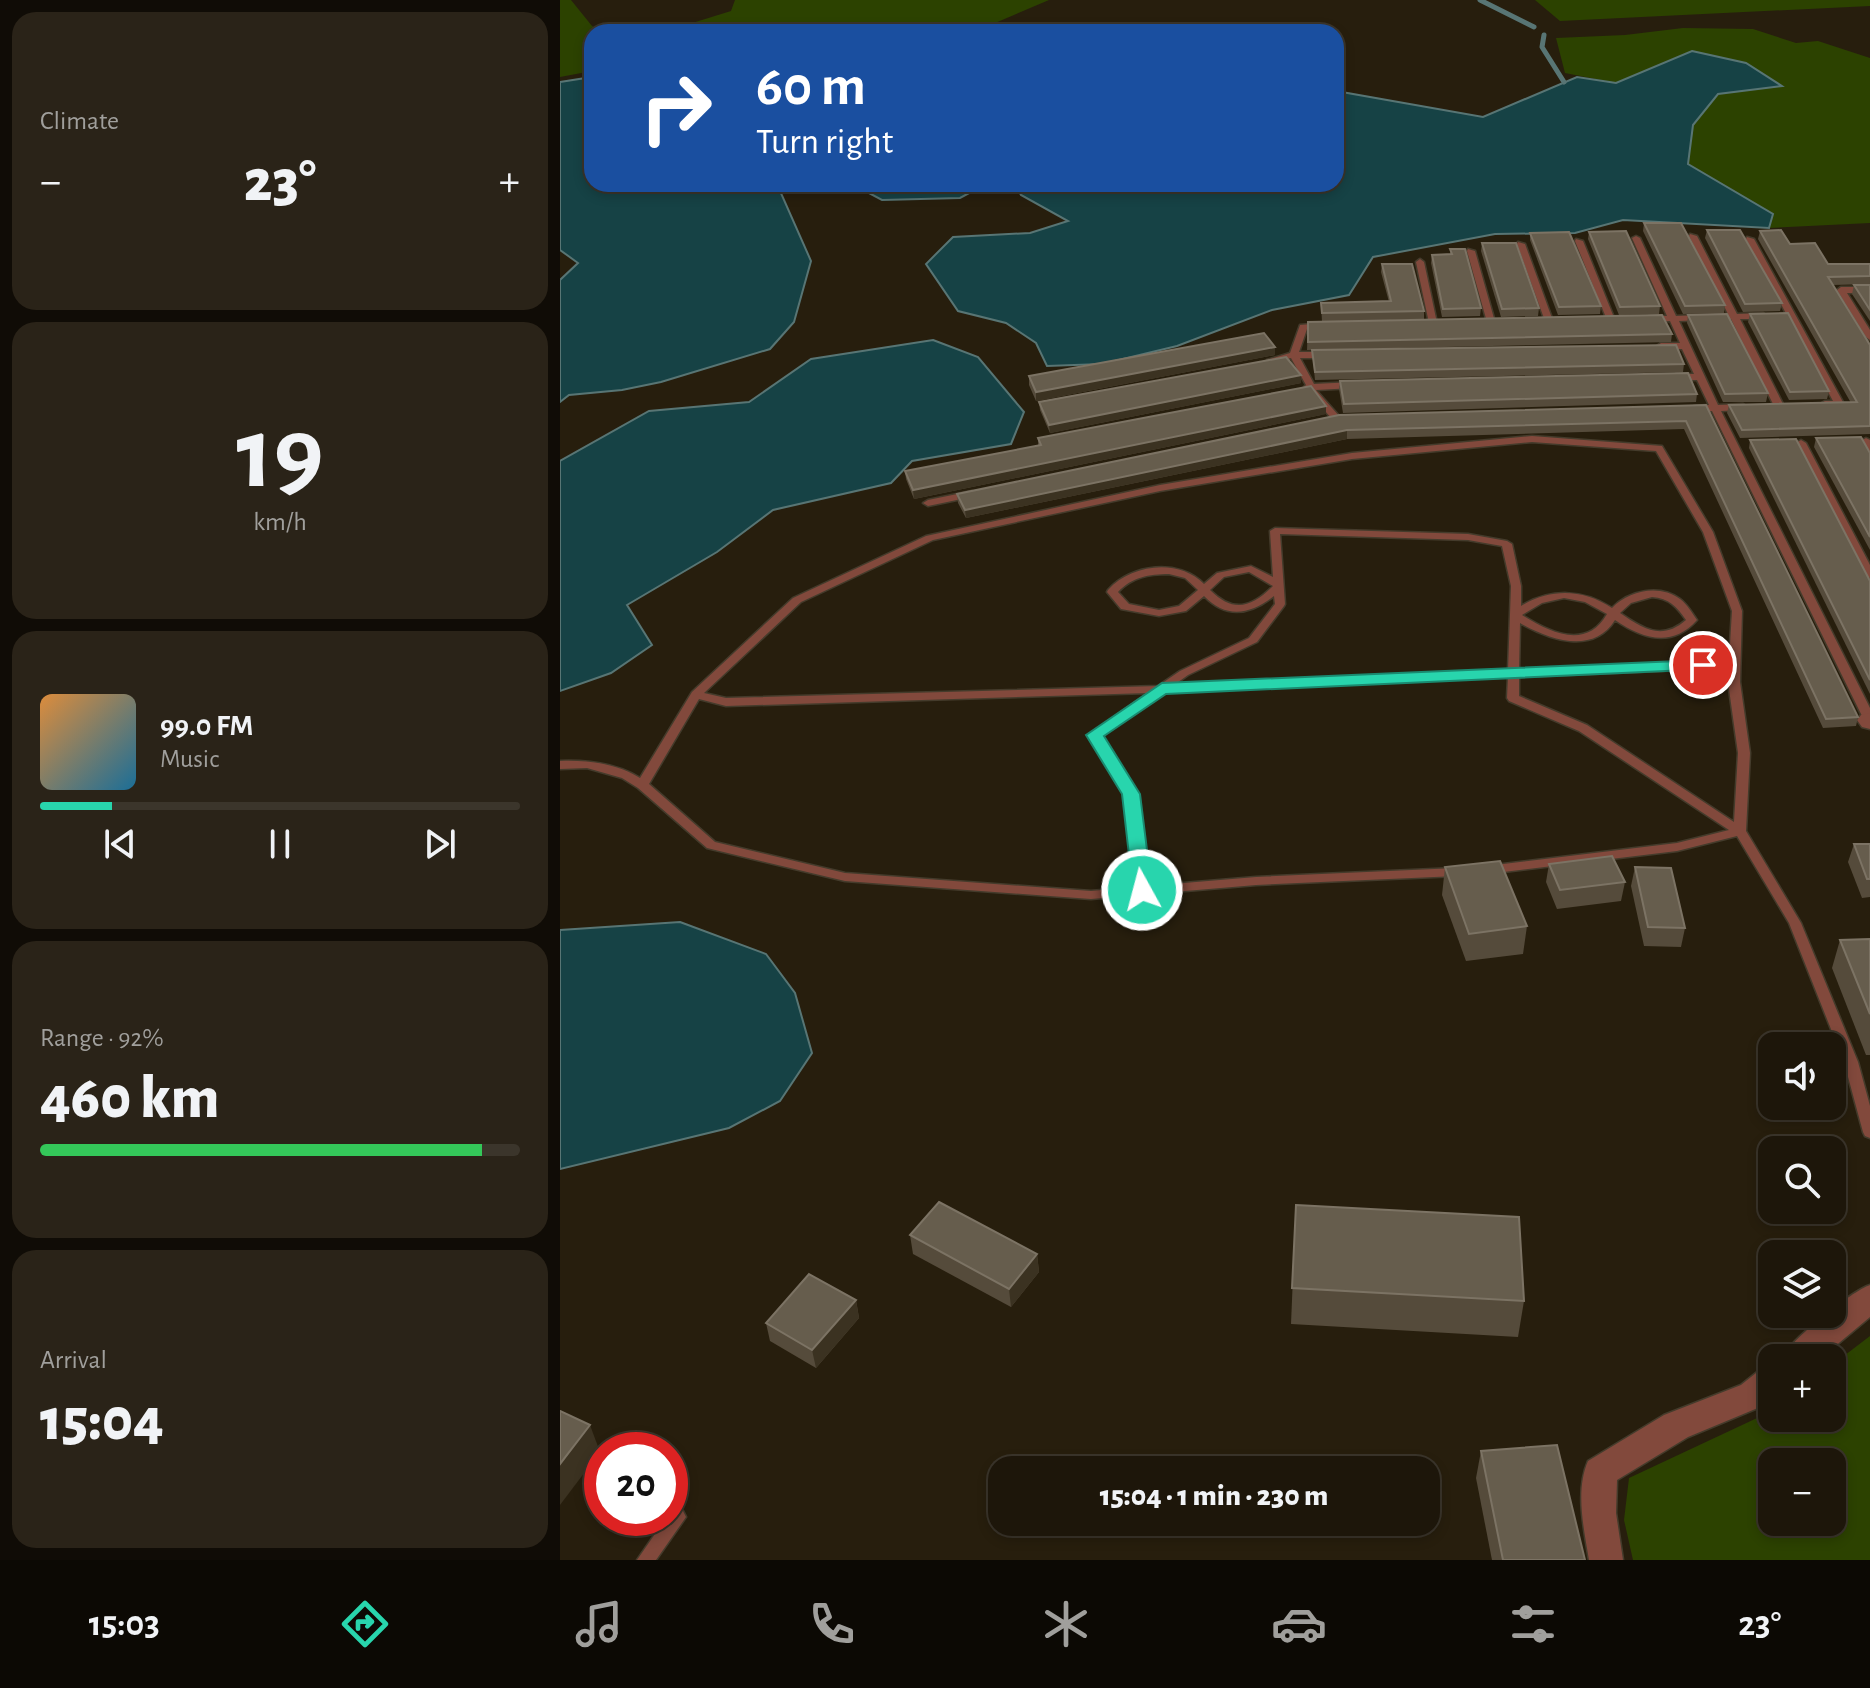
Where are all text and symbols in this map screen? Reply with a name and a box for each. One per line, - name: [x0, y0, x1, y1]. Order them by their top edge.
- icon: right: [624, 56, 728, 160]
- text: 60 m: [756, 59, 866, 115]
- text: Climate: [40, 108, 119, 134]
- text: Turn right: [756, 124, 893, 160]
- text: 23°: [244, 152, 316, 212]
- text: −: [40, 160, 61, 204]
- text: +: [499, 160, 520, 204]
- text: 19: [236, 403, 324, 507]
- text: km/h: [253, 509, 307, 535]
- pin: [1669, 631, 1737, 699]
- icon: arrive: [1681, 643, 1725, 687]
- text: 99.0 FM: [160, 711, 253, 741]
- text: Music: [160, 746, 219, 772]
- icon: previous: [98, 822, 142, 866]
- icon: pause: [258, 822, 302, 866]
- icon: next: [418, 822, 462, 866]
- position arrow: [1100, 848, 1184, 932]
- text: Range · 92%: [40, 1025, 164, 1051]
- map controls: [1758, 1032, 1846, 1536]
- button: sound: [1758, 1032, 1846, 1120]
- text: 460 km: [40, 1069, 219, 1129]
- button: search: [1758, 1136, 1846, 1224]
- button: layers: [1758, 1240, 1846, 1328]
- button: +: [1758, 1344, 1846, 1432]
- text: Arrival: [40, 1347, 107, 1373]
- text: 15:04: [40, 1391, 164, 1451]
- speed limit sign: 20: [584, 1432, 688, 1536]
- button: −: [1758, 1448, 1846, 1536]
- text: 15:04 · 1 min · 230 m: [1100, 1481, 1328, 1511]
- icon: directions: [337, 1596, 393, 1652]
- icon: music: [571, 1596, 627, 1652]
- icon: phone: [804, 1596, 860, 1652]
- icon: climate: [1038, 1596, 1094, 1652]
- icon: car: [1271, 1596, 1327, 1652]
- icon: filters: [1505, 1596, 1561, 1652]
- text: 15:03: [89, 1606, 160, 1642]
- text: 23°: [1738, 1606, 1781, 1642]

